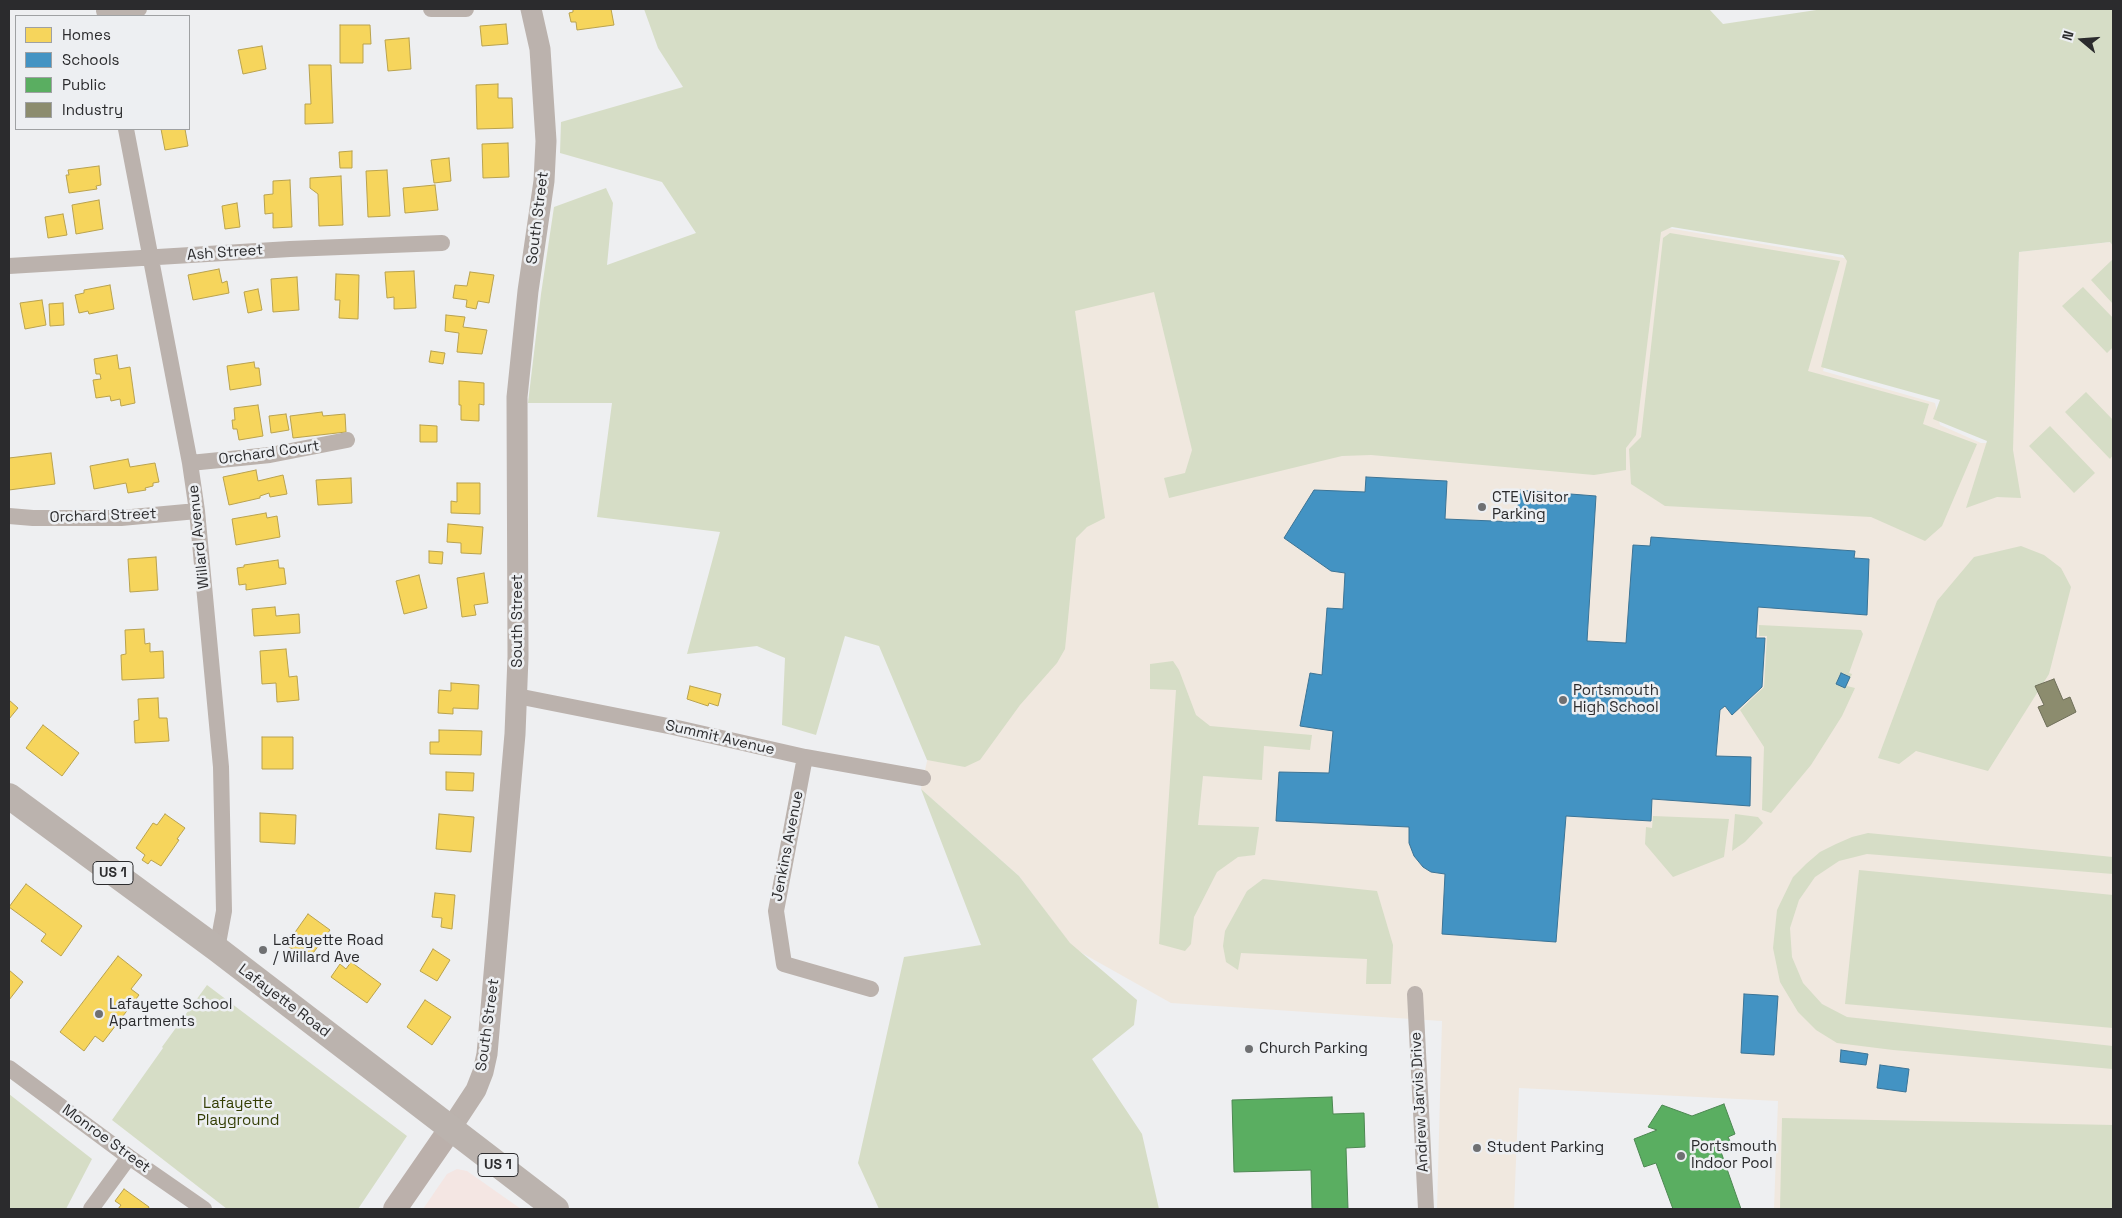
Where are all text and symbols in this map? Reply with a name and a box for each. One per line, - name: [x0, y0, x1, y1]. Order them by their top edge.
- legend: [15, 15, 190, 130]
- north arrow: [2057, 15, 2107, 65]
- text: Homes: [62, 25, 111, 44]
- text: N: [2058, 28, 2078, 43]
- text: Schools: [62, 50, 119, 69]
- text: Public: [62, 75, 106, 94]
- text: Industry: [62, 100, 123, 119]
- street label: South Street: [523, 171, 553, 265]
- street label: Ash Street: [186, 241, 264, 265]
- street label: Orchard Court: [217, 437, 321, 469]
- street label: Willard Avenue: [185, 484, 213, 590]
- place label: CTE Visitor Parking: [1492, 489, 1569, 524]
- marker: CTE Visitor Parking: [1476, 501, 1488, 513]
- street label: Orchard Street: [49, 505, 157, 527]
- street label: South Street: [509, 574, 527, 668]
- place label: Portsmouth High School: [1573, 682, 1659, 717]
- marker: Portsmouth High School: [1557, 694, 1569, 706]
- street label: Summit Avenue: [664, 717, 776, 759]
- street label: Jenkins Avenue: [768, 789, 808, 903]
- road number: US 1: [93, 861, 133, 884]
- place label: Lafayette Road / Willard Ave: [273, 932, 384, 967]
- marker: Lafayette Road / Willard Ave: [257, 944, 269, 956]
- street label: Lafayette Road: [234, 961, 334, 1041]
- street label: South Street: [473, 977, 503, 1073]
- place label: Lafayette School Apartments: [109, 996, 232, 1031]
- marker: Lafayette School Apartments: [93, 1008, 105, 1020]
- street label: Andrew Jarvis Drive: [1407, 1031, 1433, 1173]
- place label: Church Parking: [1259, 1040, 1368, 1058]
- marker: Church Parking: [1243, 1043, 1255, 1055]
- park label: Lafayette Playground: [197, 1095, 279, 1130]
- street label: Monroe Street: [58, 1101, 154, 1177]
- place label: Portsmouth Indoor Pool: [1691, 1138, 1777, 1173]
- place label: Student Parking: [1487, 1139, 1604, 1157]
- marker: Student Parking: [1471, 1142, 1483, 1154]
- marker: Portsmouth Indoor Pool: [1675, 1150, 1687, 1162]
- road number: US 1: [478, 1154, 518, 1176]

